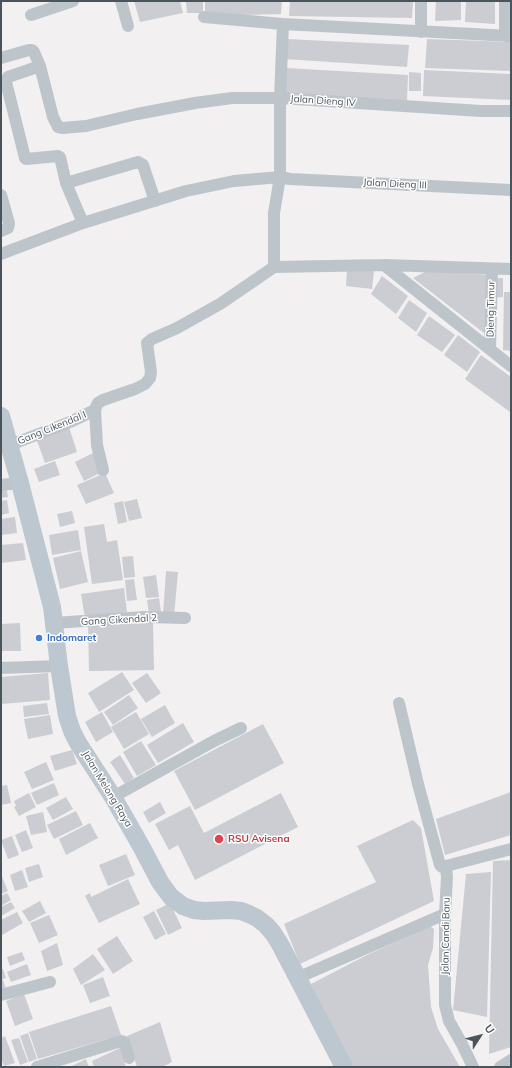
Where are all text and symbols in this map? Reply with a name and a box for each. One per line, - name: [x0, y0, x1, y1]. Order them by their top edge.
- street label: Jalan Dieng IV: [290, 93, 356, 109]
- street label: Jalan Dieng III: [363, 176, 427, 192]
- street label: Dieng Timur: [485, 281, 497, 337]
- street label: Gang Cikendal I: [16, 409, 88, 447]
- street label: Gang Cikendal 2: [81, 612, 157, 628]
- place label: Indomaret: [47, 632, 96, 644]
- marker: Indomaret: [34, 633, 44, 643]
- street label: Jalan Melong Raya: [80, 749, 134, 829]
- marker: RSU Avisena: [213, 833, 225, 845]
- place label: RSU Avisena: [228, 833, 290, 845]
- street label: Jalan Candi Baru: [439, 897, 453, 975]
- north arrow: [460, 1016, 500, 1056]
- text: U: [482, 1022, 498, 1036]

